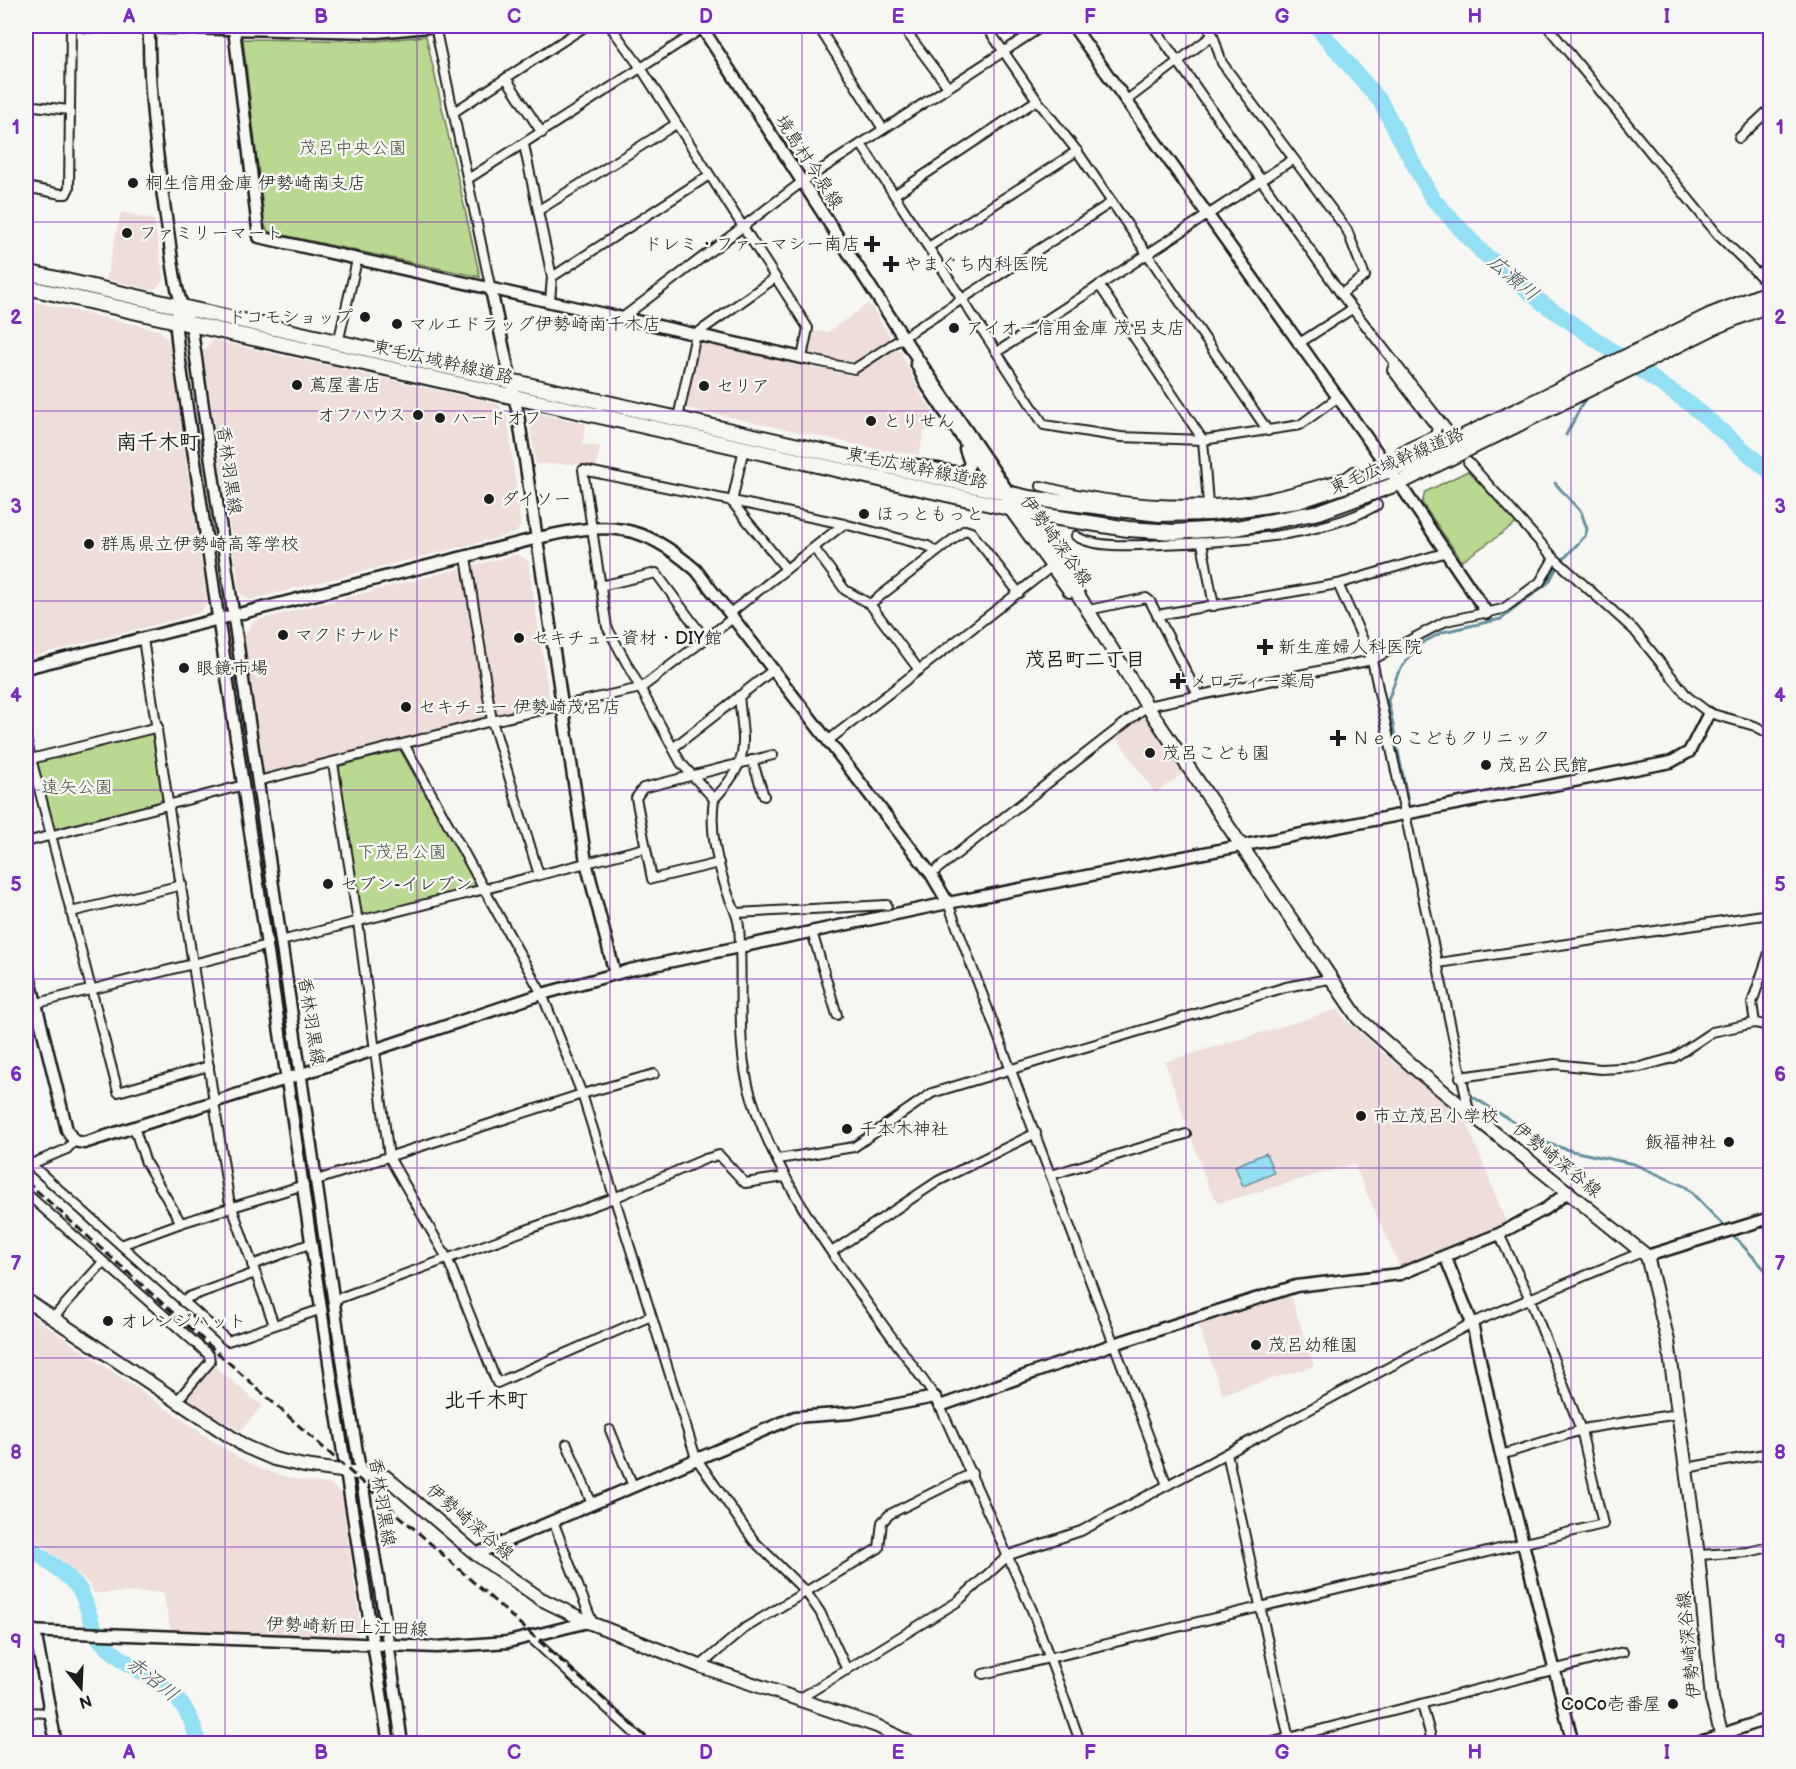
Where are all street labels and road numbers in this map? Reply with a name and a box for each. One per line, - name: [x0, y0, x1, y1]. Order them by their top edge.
- street label: 境島村今泉線: [771, 111, 847, 213]
- street label: 東毛広域幹線道路: [370, 336, 516, 388]
- street label: 東毛広域幹線道路: [1327, 423, 1467, 499]
- street label: 香林羽黒線: [212, 424, 246, 516]
- street label: 東毛広域幹線道路: [844, 443, 990, 493]
- street label: 伊勢崎深谷線: [1016, 491, 1096, 591]
- street label: 香林羽黒線: [294, 975, 328, 1067]
- street label: 伊勢崎深谷線: [1508, 1118, 1606, 1202]
- street label: 香林羽黒線: [365, 1456, 399, 1548]
- street label: 伊勢崎深谷線: [422, 1479, 518, 1565]
- street label: 伊勢崎深谷線: [1673, 1590, 1705, 1700]
- street label: 伊勢崎新田上江田線: [266, 1614, 428, 1640]

